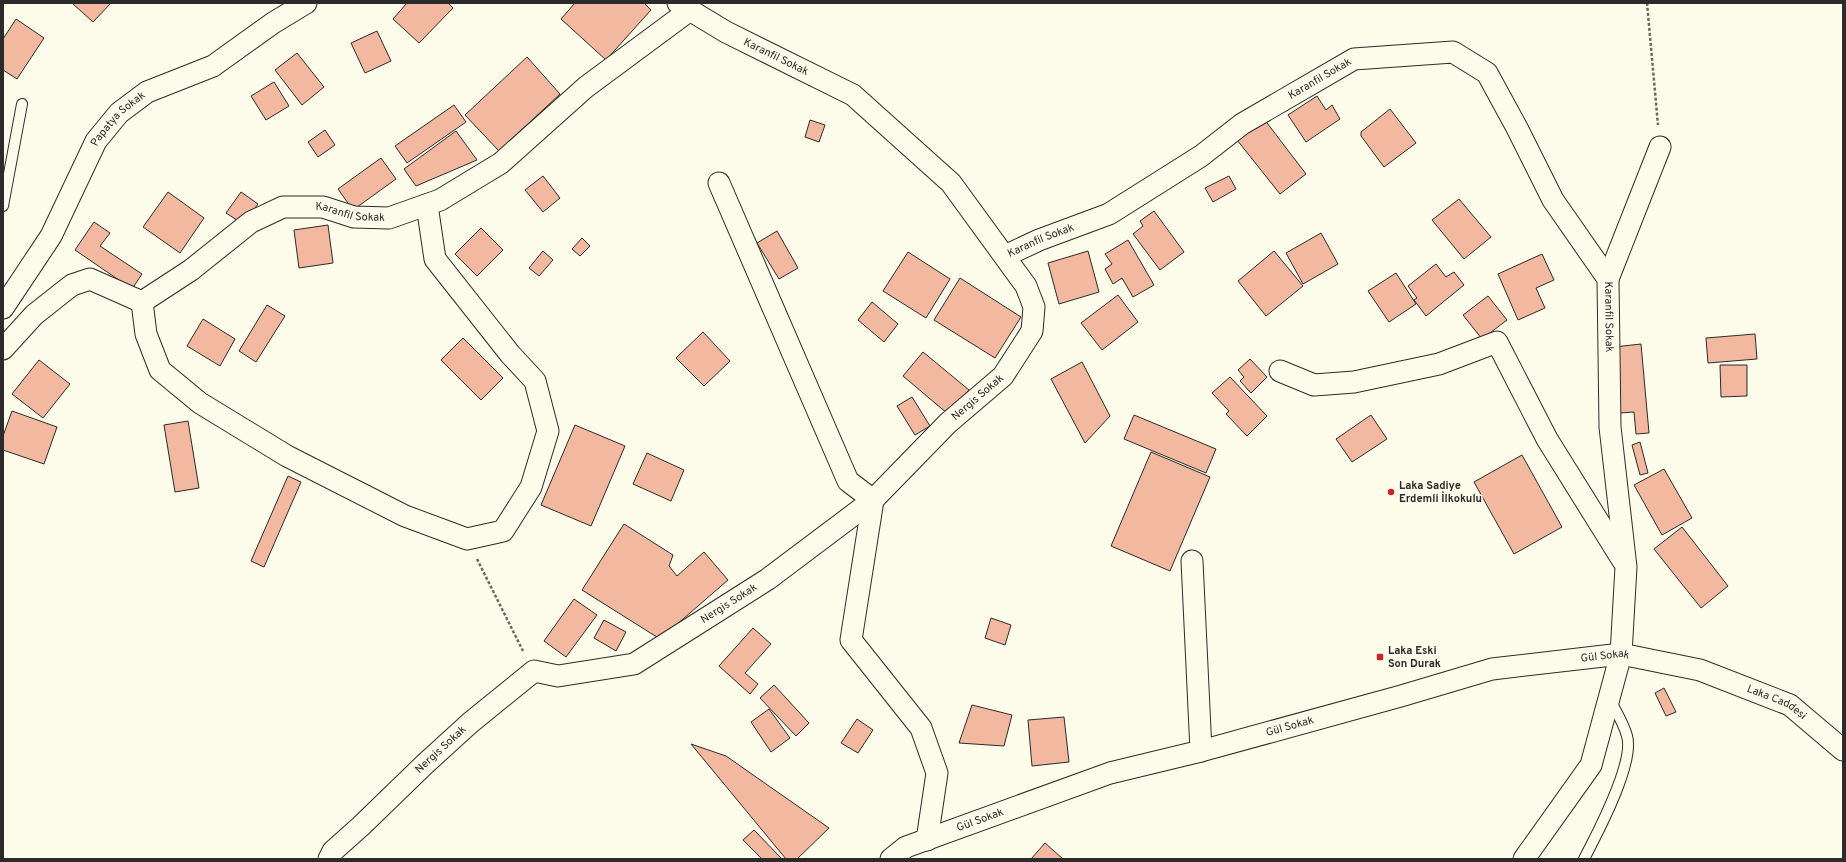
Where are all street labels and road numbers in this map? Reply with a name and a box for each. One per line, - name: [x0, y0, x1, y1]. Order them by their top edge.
- street label: Karanfil Sokak: [741, 35, 811, 79]
- street label: Karanfil Sokak: [1286, 55, 1354, 103]
- street label: Papatya Sokak: [88, 89, 148, 148]
- street label: Karanfil Sokak: [316, 200, 385, 225]
- street label: Karanfil Sokak: [1005, 221, 1076, 261]
- street label: Karanfil Sokak: [1601, 281, 1616, 353]
- street label: Nergis Sokak: [949, 371, 1007, 424]
- street label: Nergis Sokak: [698, 580, 760, 627]
- street label: Gül Sokak: [1580, 647, 1631, 666]
- street label: Laka Caddesi: [1745, 682, 1809, 723]
- street label: Gül Sokak: [1264, 713, 1316, 740]
- street label: Nergis Sokak: [412, 723, 469, 777]
- street label: Gül Sokak: [955, 805, 1006, 835]

